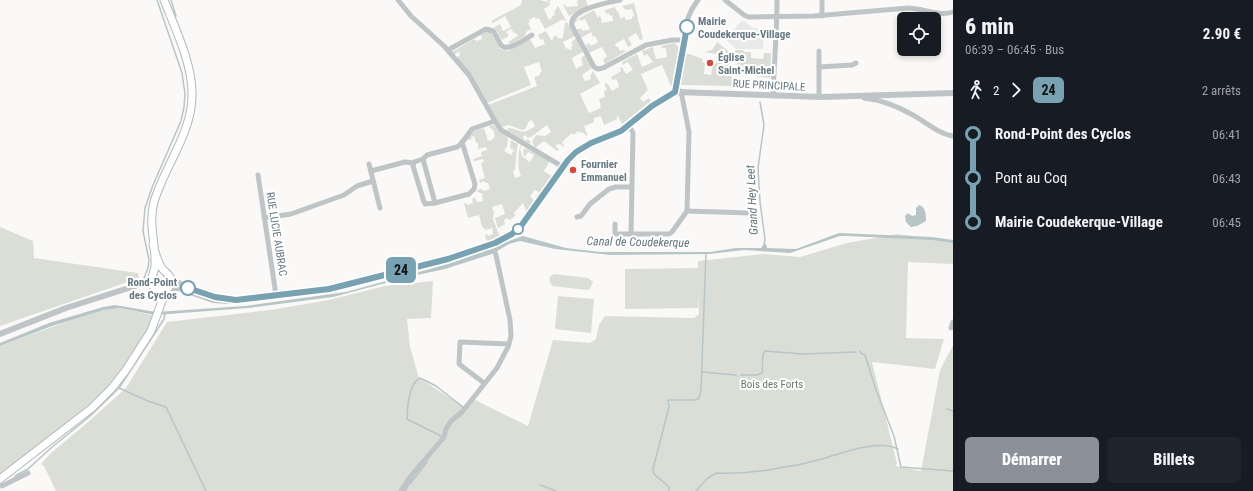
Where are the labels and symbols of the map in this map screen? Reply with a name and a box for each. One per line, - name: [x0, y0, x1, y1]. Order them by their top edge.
- place label: Mairie Coudekerque-Village: [698, 15, 791, 41]
- marker: Mairie Coudekerque-Village: [679, 19, 695, 35]
- place label: Église Saint-Michel: [718, 51, 774, 77]
- marker: Église Saint-Michel: [705, 58, 715, 68]
- street label: RUE PRINCIPALE: [732, 77, 806, 94]
- place label: Fournier Emmanuel: [581, 158, 627, 184]
- water label: Grand Hey Leet: [743, 164, 761, 235]
- marker: Fournier Emmanuel: [568, 165, 578, 175]
- street label: RUE LUCIE AUBRAC: [263, 191, 290, 277]
- unlabelled marker: [512, 223, 524, 235]
- water label: Canal de Coudekerque: [586, 234, 690, 250]
- line badge: 24: [383, 257, 419, 283]
- place label: Rond-Point des Cyclos: [127, 276, 178, 302]
- marker: Rond-Point des Cyclos: [180, 280, 196, 296]
- park label: Bois des Forts: [741, 378, 803, 391]

